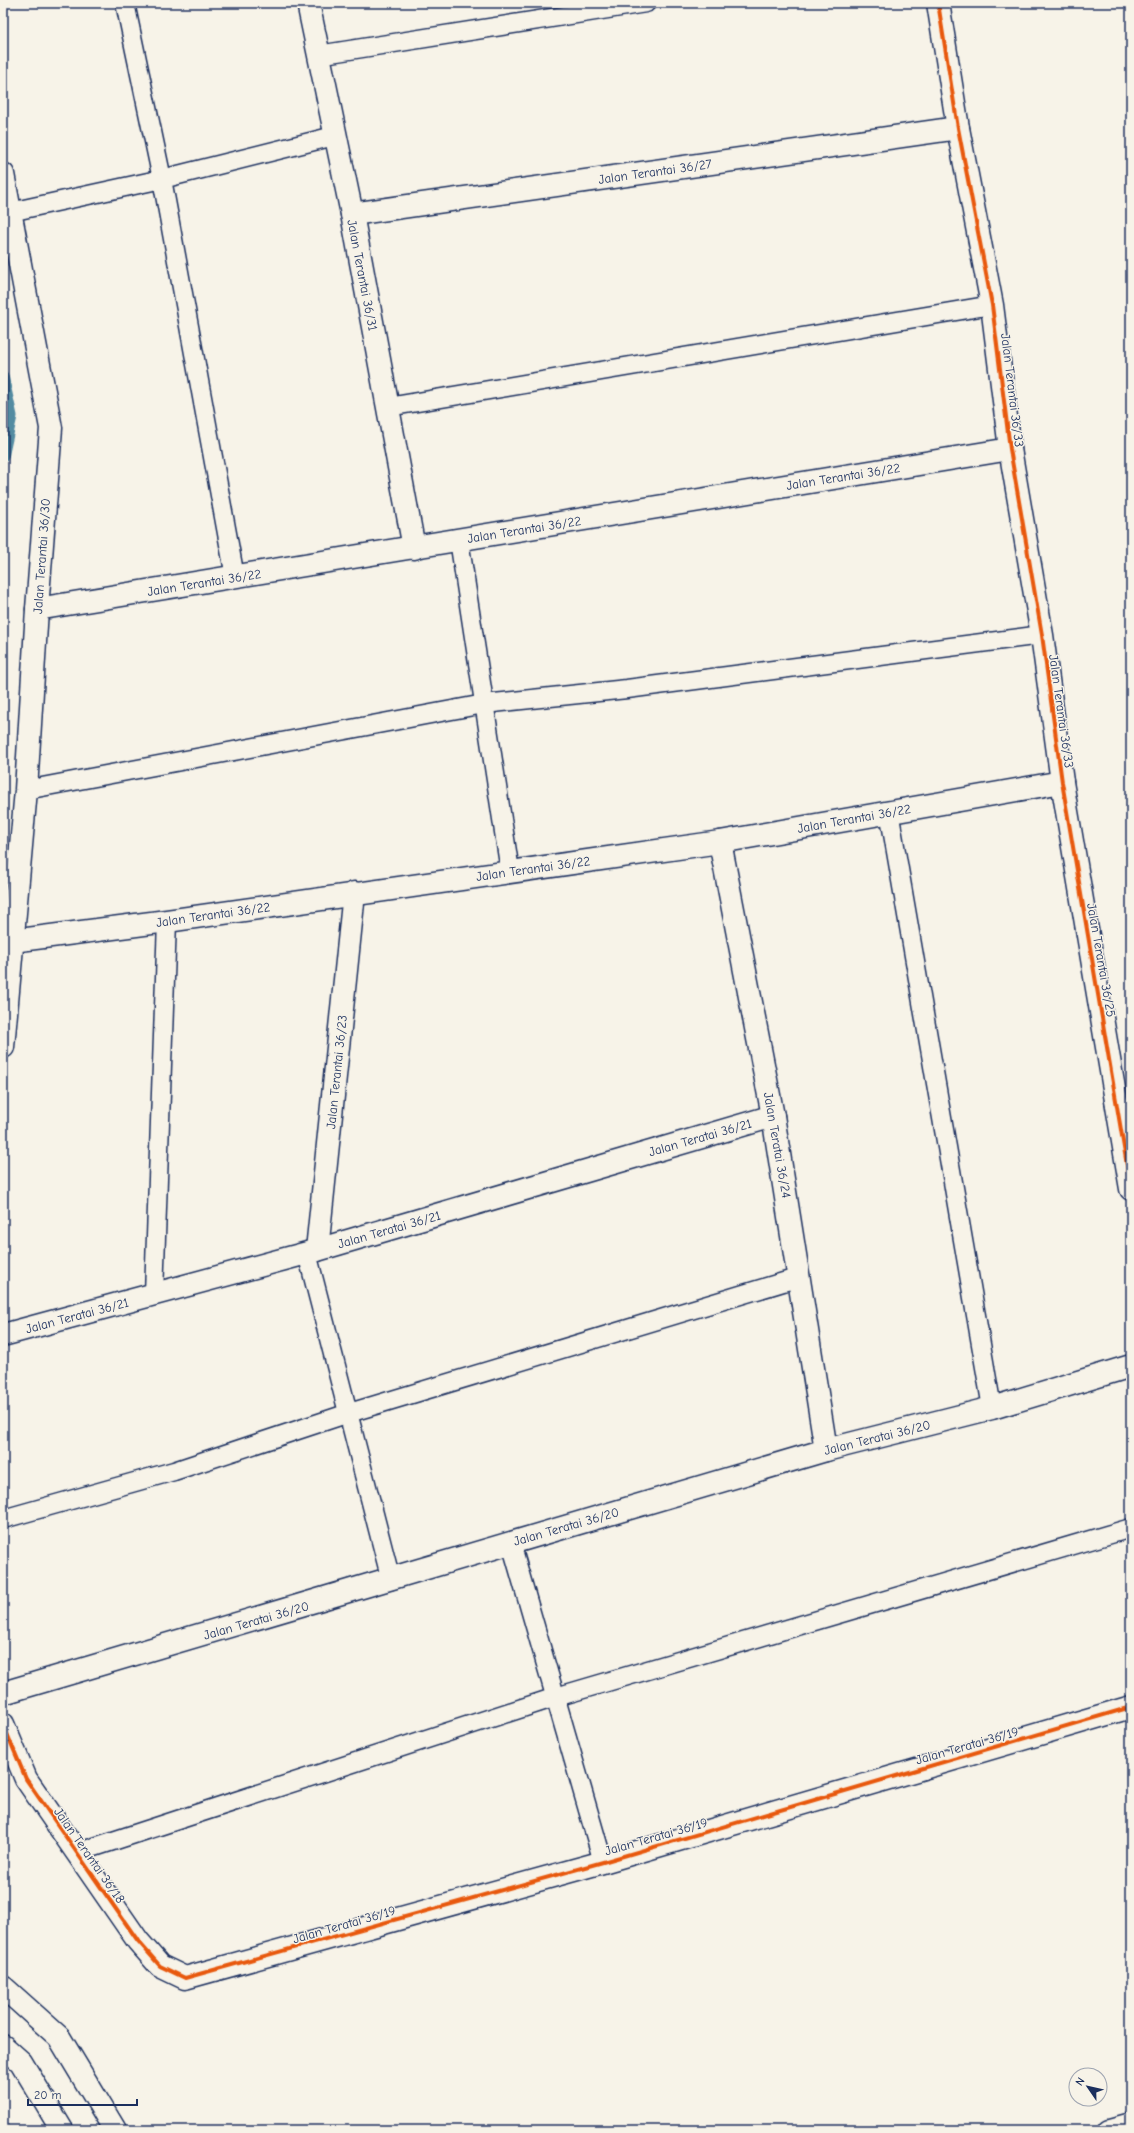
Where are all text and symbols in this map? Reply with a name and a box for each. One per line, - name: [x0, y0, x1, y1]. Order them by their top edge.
- street label: Jalan Terantai 36/27: [597, 156, 713, 187]
- street label: Jalan Terantai 36/31: [344, 218, 381, 332]
- street label: Jalan Terantai 36/33: [998, 332, 1027, 448]
- street label: Jalan Terantai 36/22: [785, 460, 901, 493]
- street label: Jalan Terantai 36/30: [30, 498, 53, 614]
- street label: Jalan Terantai 36/22: [466, 513, 582, 546]
- street label: Jalan Terantai 36/22: [146, 566, 262, 599]
- street label: Jalan Terantai 36/33: [1046, 653, 1077, 769]
- street label: Jalan Terantai 36/22: [796, 801, 912, 836]
- street label: Jalan Terantai 36/22: [475, 853, 591, 884]
- street label: Jalan Terantai 36/22: [155, 899, 271, 930]
- street label: Jalan Terantai 36/25: [1084, 902, 1119, 1018]
- street label: Jalan Terantai 36/23: [323, 1014, 350, 1130]
- street label: Jalan Teratai 36/24: [761, 1091, 794, 1199]
- street label: Jalan Teratai 36/21: [647, 1116, 753, 1159]
- street label: Jalan Teratai 36/21: [336, 1208, 442, 1251]
- street label: Jalan Teratai 36/21: [24, 1294, 130, 1336]
- street label: Jalan Teratai 36/20: [822, 1417, 932, 1458]
- street label: Jalan Teratai 36/20: [512, 1504, 621, 1549]
- street label: Jalan Teratai 36/20: [202, 1598, 311, 1643]
- street label: Jalan Teratai 36/19: [914, 1724, 1020, 1767]
- street label: Jalan Terantai 36/18: [51, 1805, 128, 1906]
- street label: Jalan Teratai 36/19: [603, 1815, 709, 1858]
- street label: Jalan Teratai 36/19: [291, 1903, 397, 1946]
- north arrow: [1068, 2067, 1108, 2107]
- text: N: [1073, 2075, 1088, 2088]
- scale bar: [28, 2081, 137, 2107]
- text: 20 m: [34, 2088, 62, 2102]

